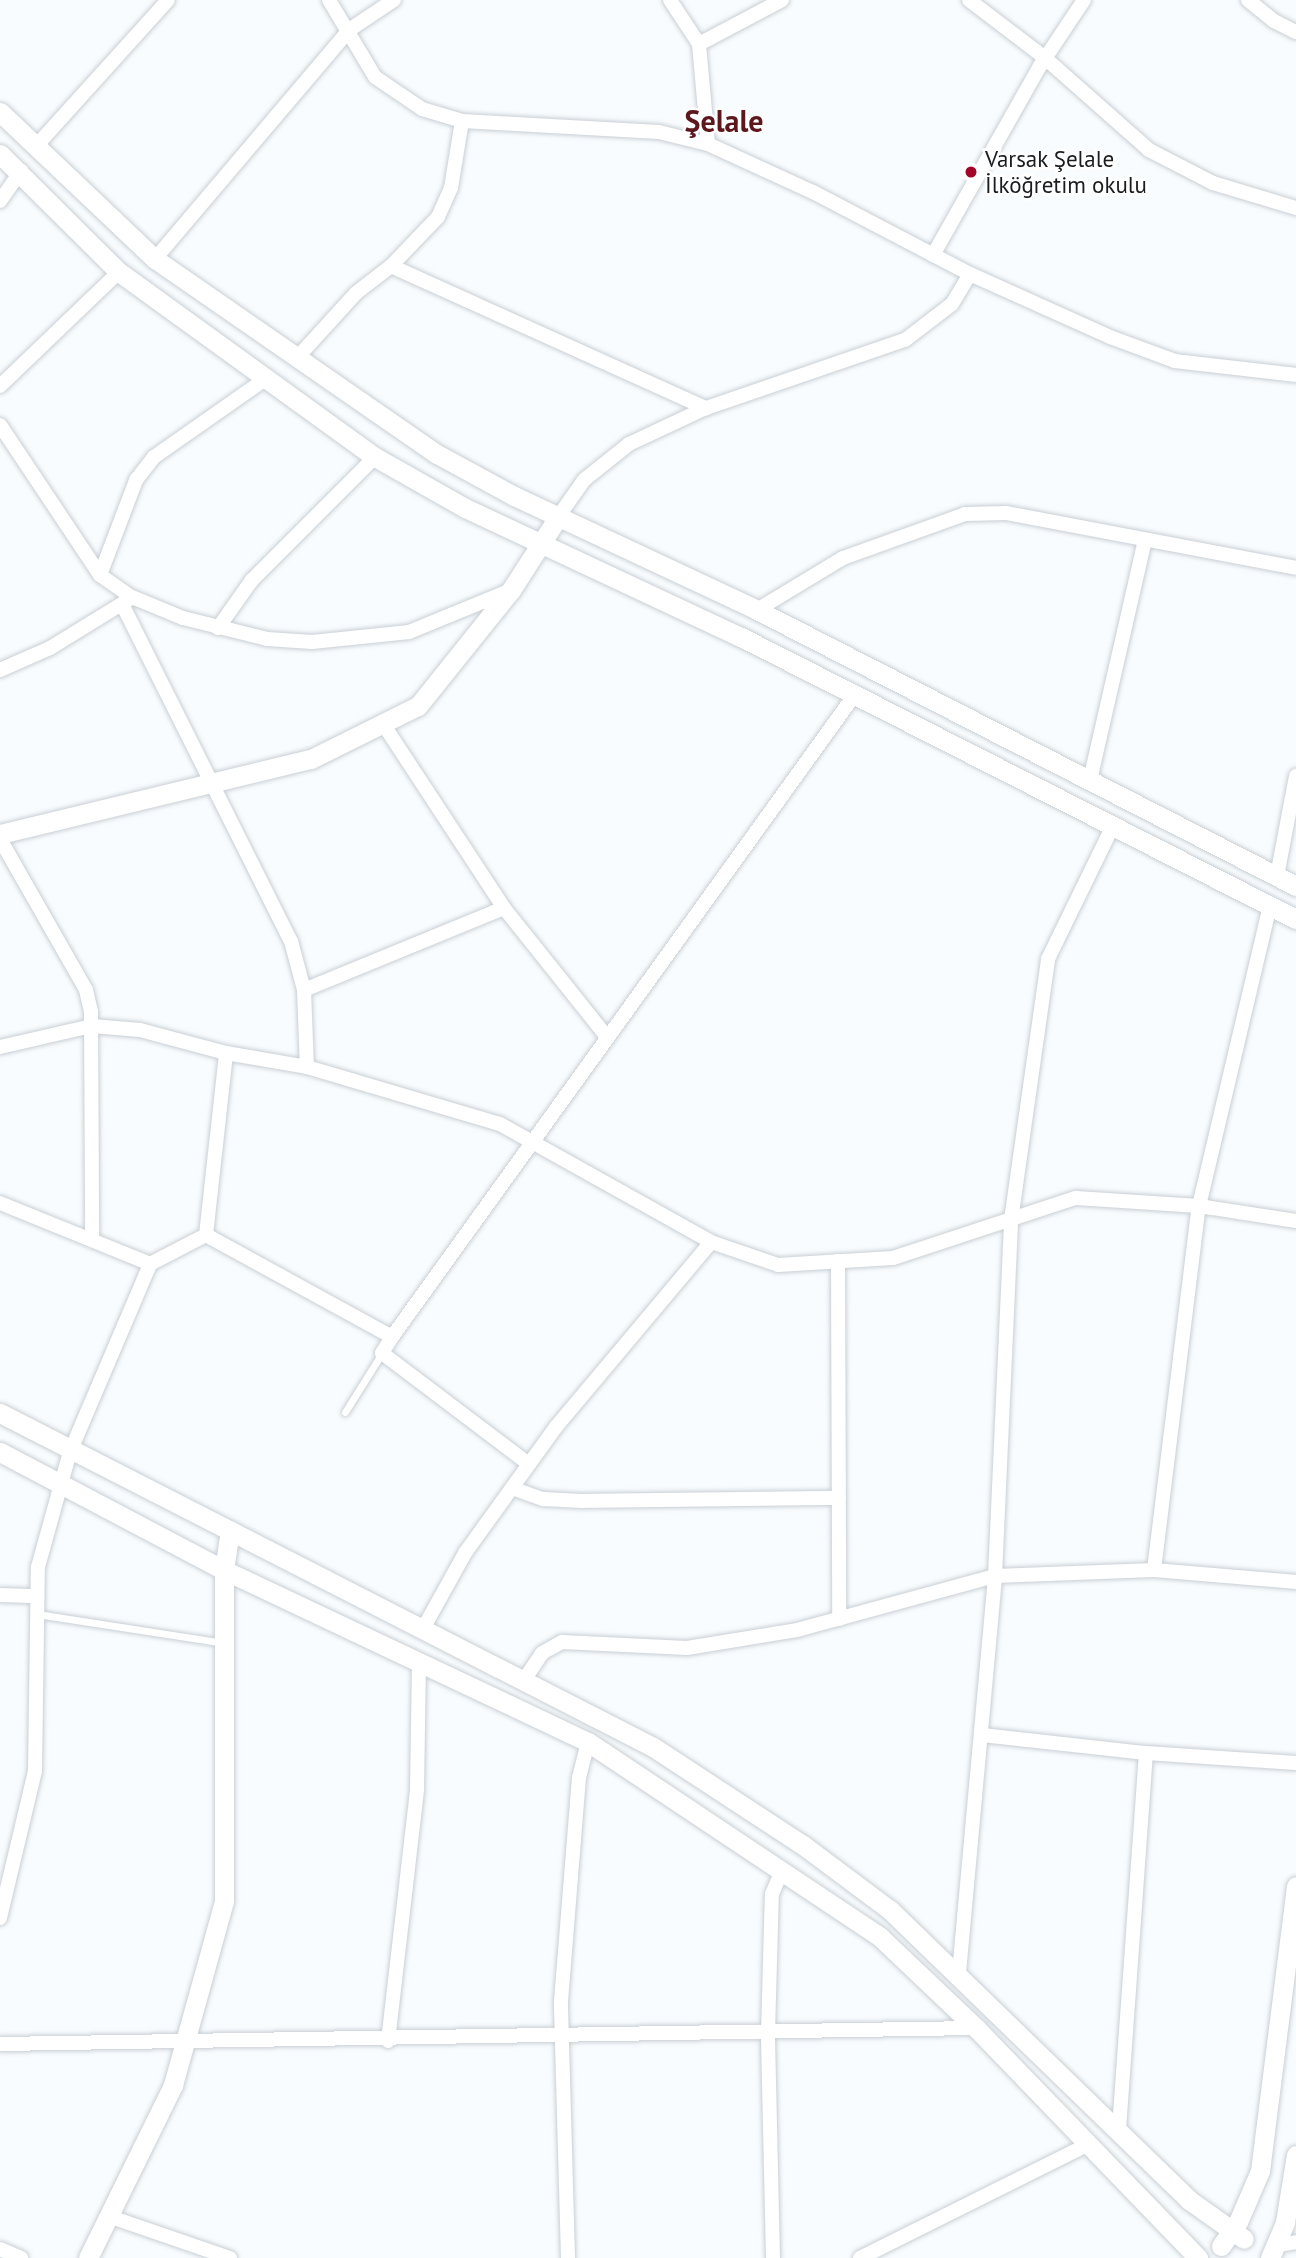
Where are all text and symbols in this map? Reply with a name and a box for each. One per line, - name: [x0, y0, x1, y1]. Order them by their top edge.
- district label: Şelale: [685, 103, 763, 139]
- place label: Varsak Şelale İlköğretim okulu: [985, 145, 1147, 199]
- marker: Varsak Şelale İlköğretim okulu: [963, 164, 979, 180]

